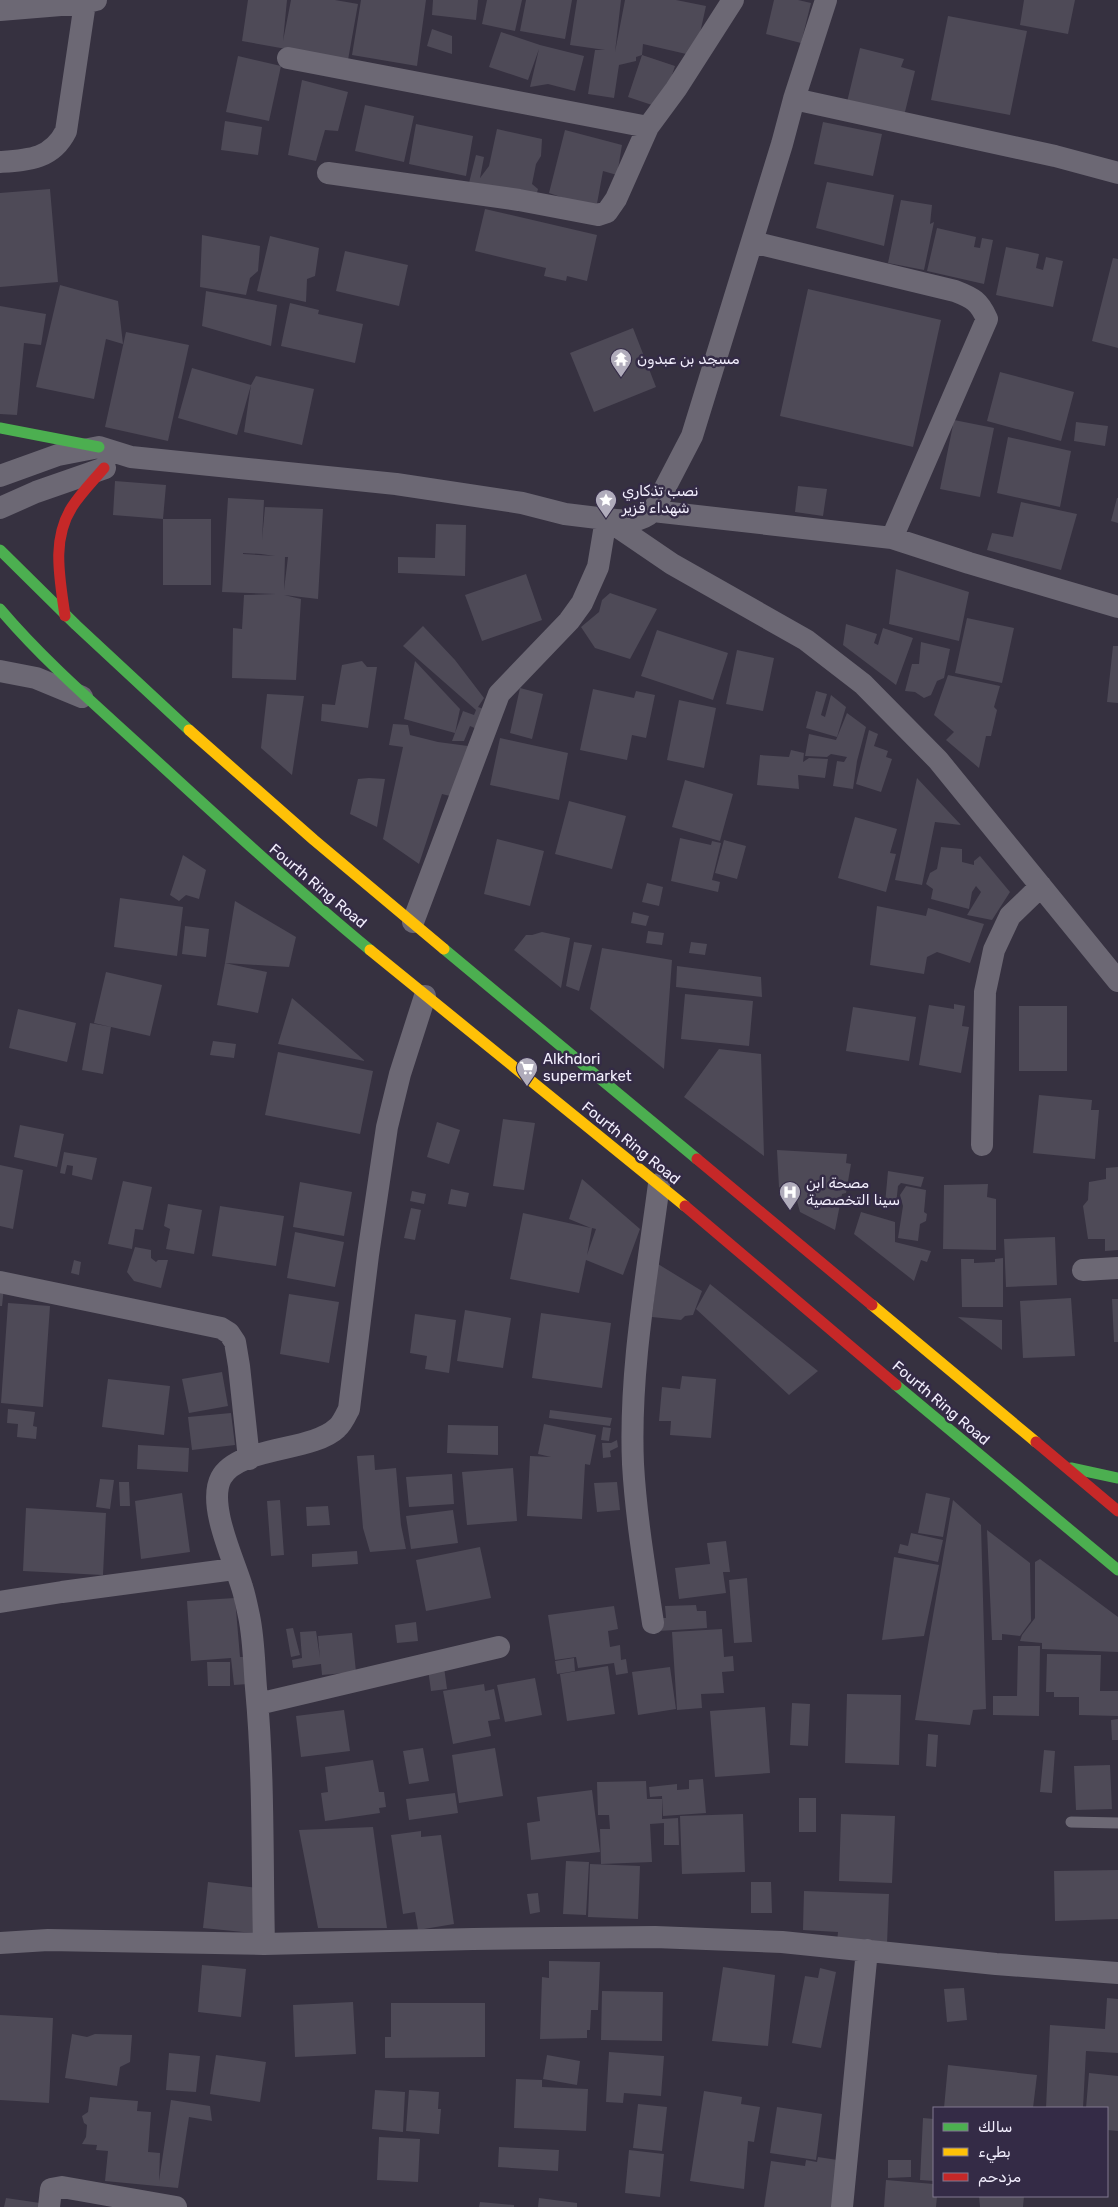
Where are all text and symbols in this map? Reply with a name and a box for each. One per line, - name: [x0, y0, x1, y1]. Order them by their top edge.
- temple icon: مسجد بن عبدون: [609, 347, 633, 378]
- place label: مسجد بن عبدون: [637, 350, 740, 369]
- place label: نصب تذكاري شهداء قزير: [621, 482, 699, 517]
- place icon: نصب تذكاري شهداء قزير: [594, 488, 618, 519]
- street label: Fourth Ring Road: [266, 840, 370, 932]
- place label: Alkhdori supermarket: [543, 1050, 632, 1085]
- supermarket icon: Alkhdori supermarket: [515, 1056, 539, 1087]
- street label: Fourth Ring Road: [578, 1098, 684, 1188]
- place label: مصحة ابن سينا التخصصية: [806, 1174, 900, 1209]
- hospital icon: مصحة ابن سينا التخصصية: [778, 1180, 802, 1211]
- street label: Fourth Ring Road: [889, 1357, 993, 1449]
- legend: [933, 2107, 1108, 2197]
- text: سالك: [978, 2118, 1013, 2136]
- text: بطيء: [978, 2143, 1011, 2164]
- text: مزدحم: [978, 2168, 1021, 2187]

